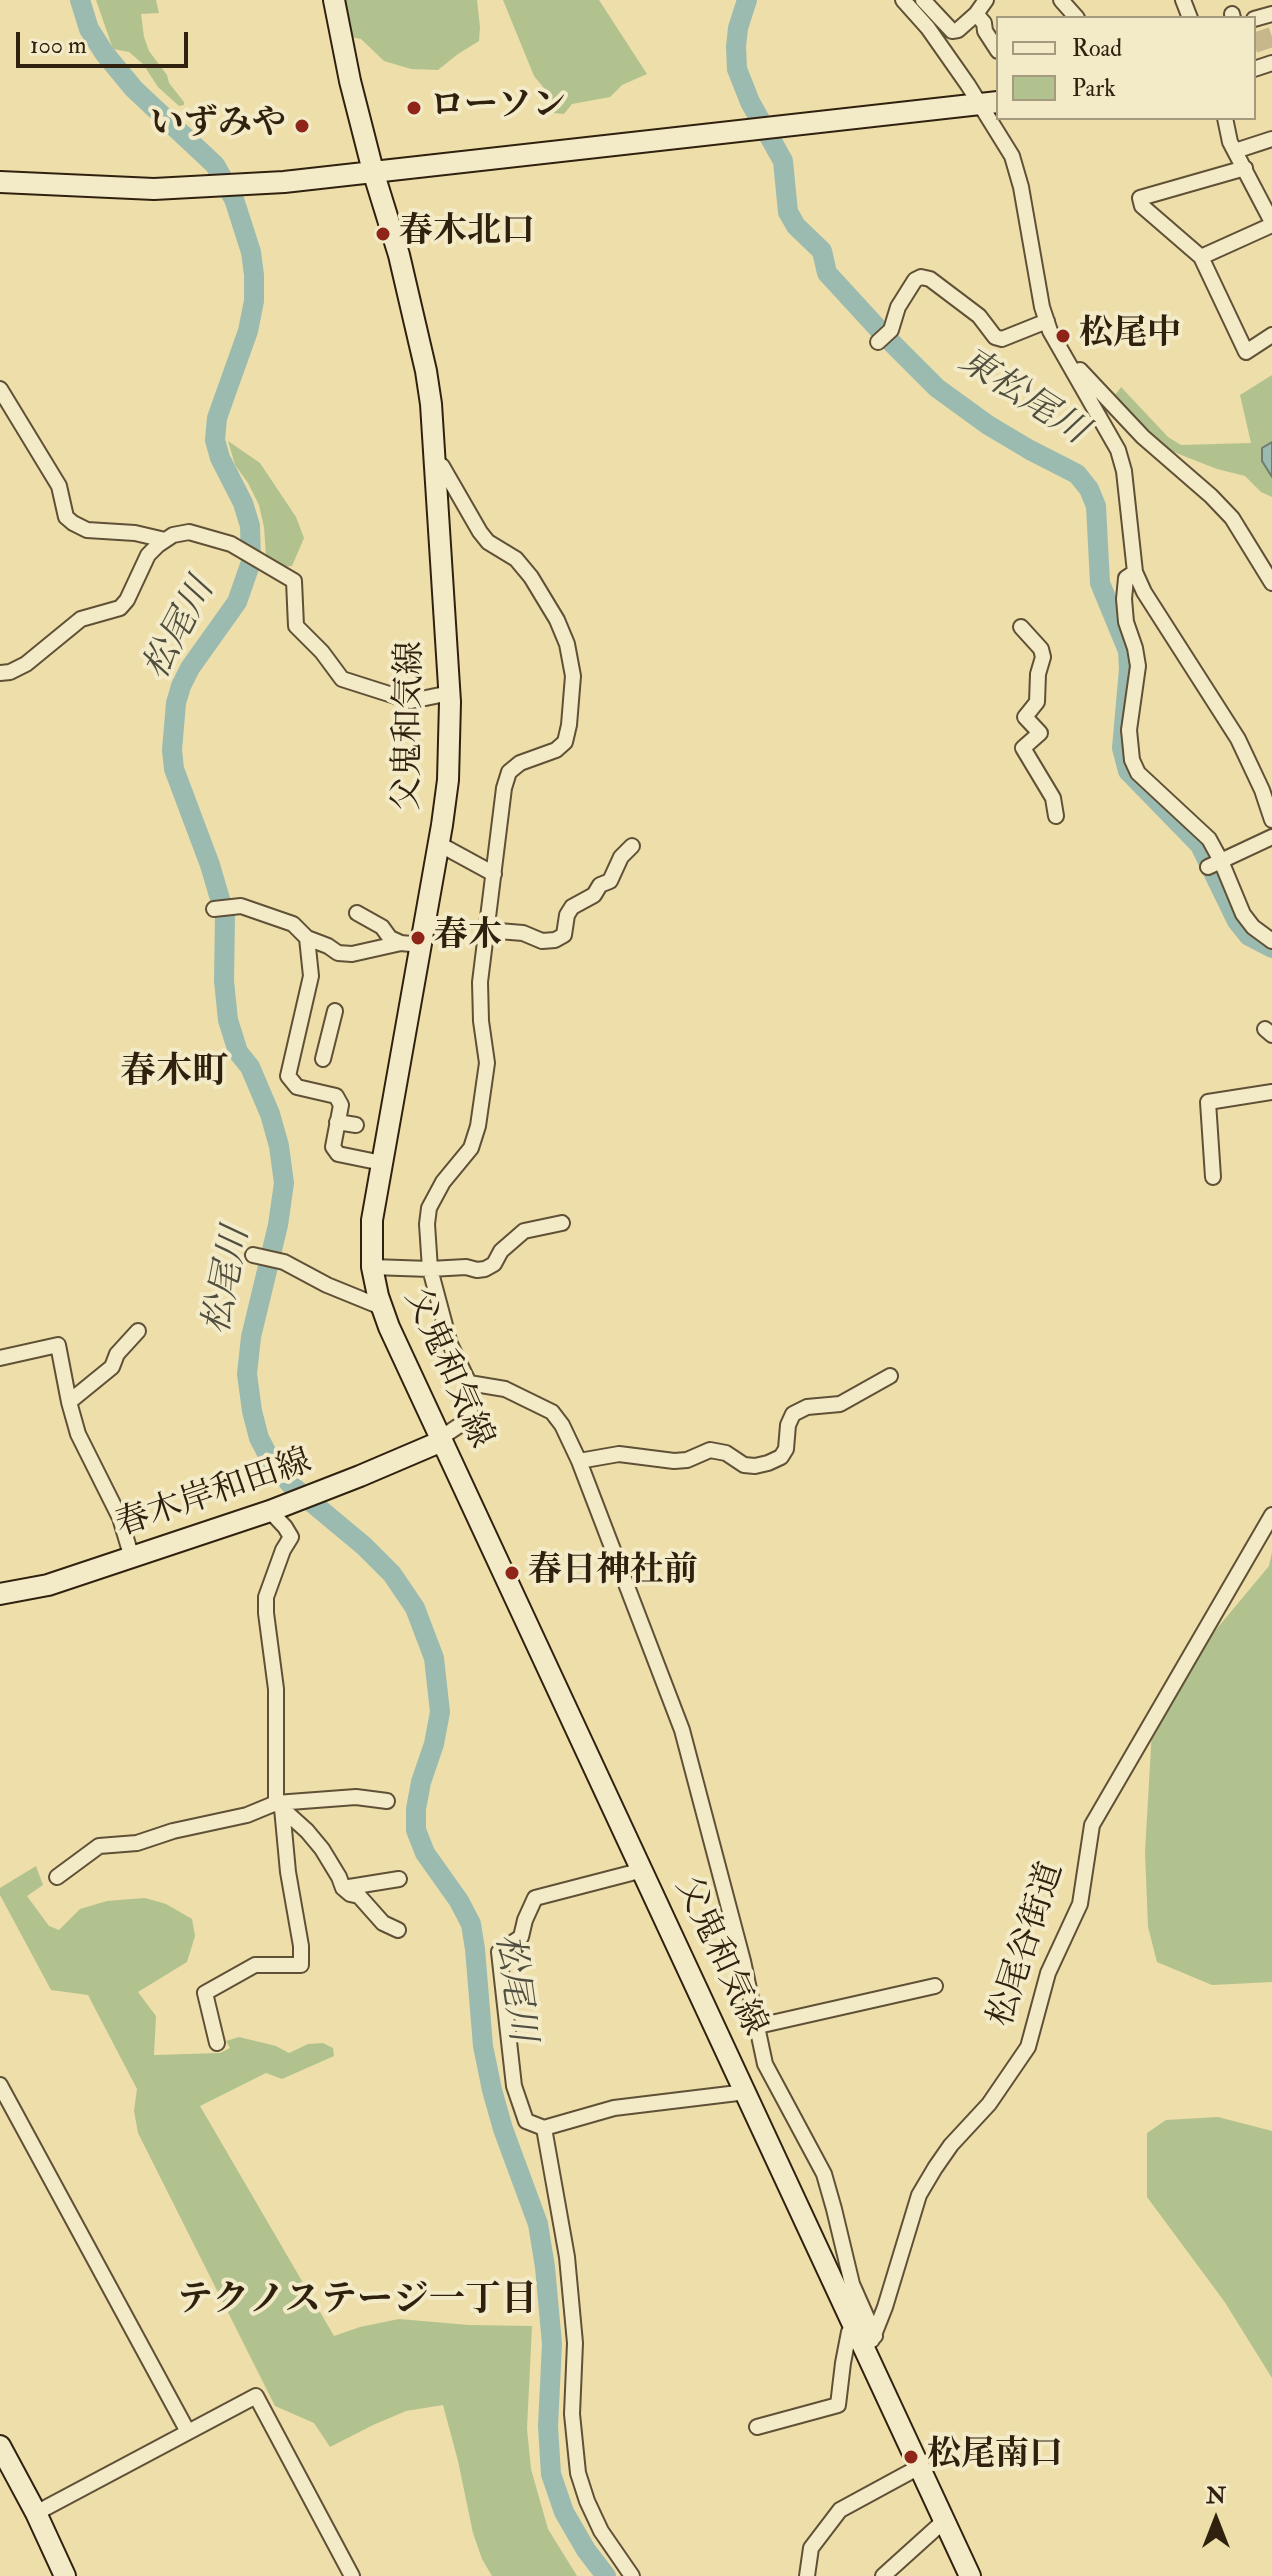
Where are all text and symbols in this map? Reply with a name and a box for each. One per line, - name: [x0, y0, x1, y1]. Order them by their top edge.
- scale bar: [20, 16, 192, 66]
- legend: [996, 16, 1256, 120]
- text: 100 m: [30, 30, 87, 61]
- text: Road: [1072, 33, 1122, 64]
- text: Park: [1072, 73, 1116, 104]
- place label: ローソン: [430, 88, 566, 128]
- marker: ローソン: [405, 99, 423, 117]
- place label: いずみや: [150, 106, 286, 146]
- marker: いずみや: [293, 117, 311, 135]
- place label: 春木北口: [399, 214, 535, 254]
- marker: 春木北口: [374, 225, 392, 243]
- place label: 松尾中: [1079, 316, 1181, 356]
- marker: 松尾中: [1054, 327, 1072, 345]
- water label: 東松尾川: [950, 341, 1094, 455]
- water label: 松尾川: [137, 572, 225, 688]
- street label: 父鬼和気線: [389, 641, 433, 811]
- place label: 春木: [434, 918, 502, 958]
- marker: 春木: [409, 929, 427, 947]
- district label: 春木町: [120, 1052, 228, 1096]
- water label: 松尾川: [197, 1224, 261, 1338]
- street label: 父鬼和気線: [394, 1283, 500, 1455]
- street label: 春木岸和田線: [111, 1443, 317, 1547]
- place label: 春日神社前: [528, 1553, 698, 1593]
- marker: 春日神社前: [503, 1564, 521, 1582]
- street label: 松尾谷街道: [982, 1858, 1074, 2032]
- street label: 父鬼和気線: [665, 1871, 773, 2043]
- water label: 松尾川: [484, 1932, 542, 2044]
- district label: テクノステージ一丁目: [177, 2280, 537, 2324]
- place label: 松尾南口: [927, 2437, 1063, 2477]
- marker: 松尾南口: [902, 2448, 920, 2466]
- north arrow: [1176, 2480, 1256, 2560]
- text: N: [1206, 2482, 1226, 2510]

